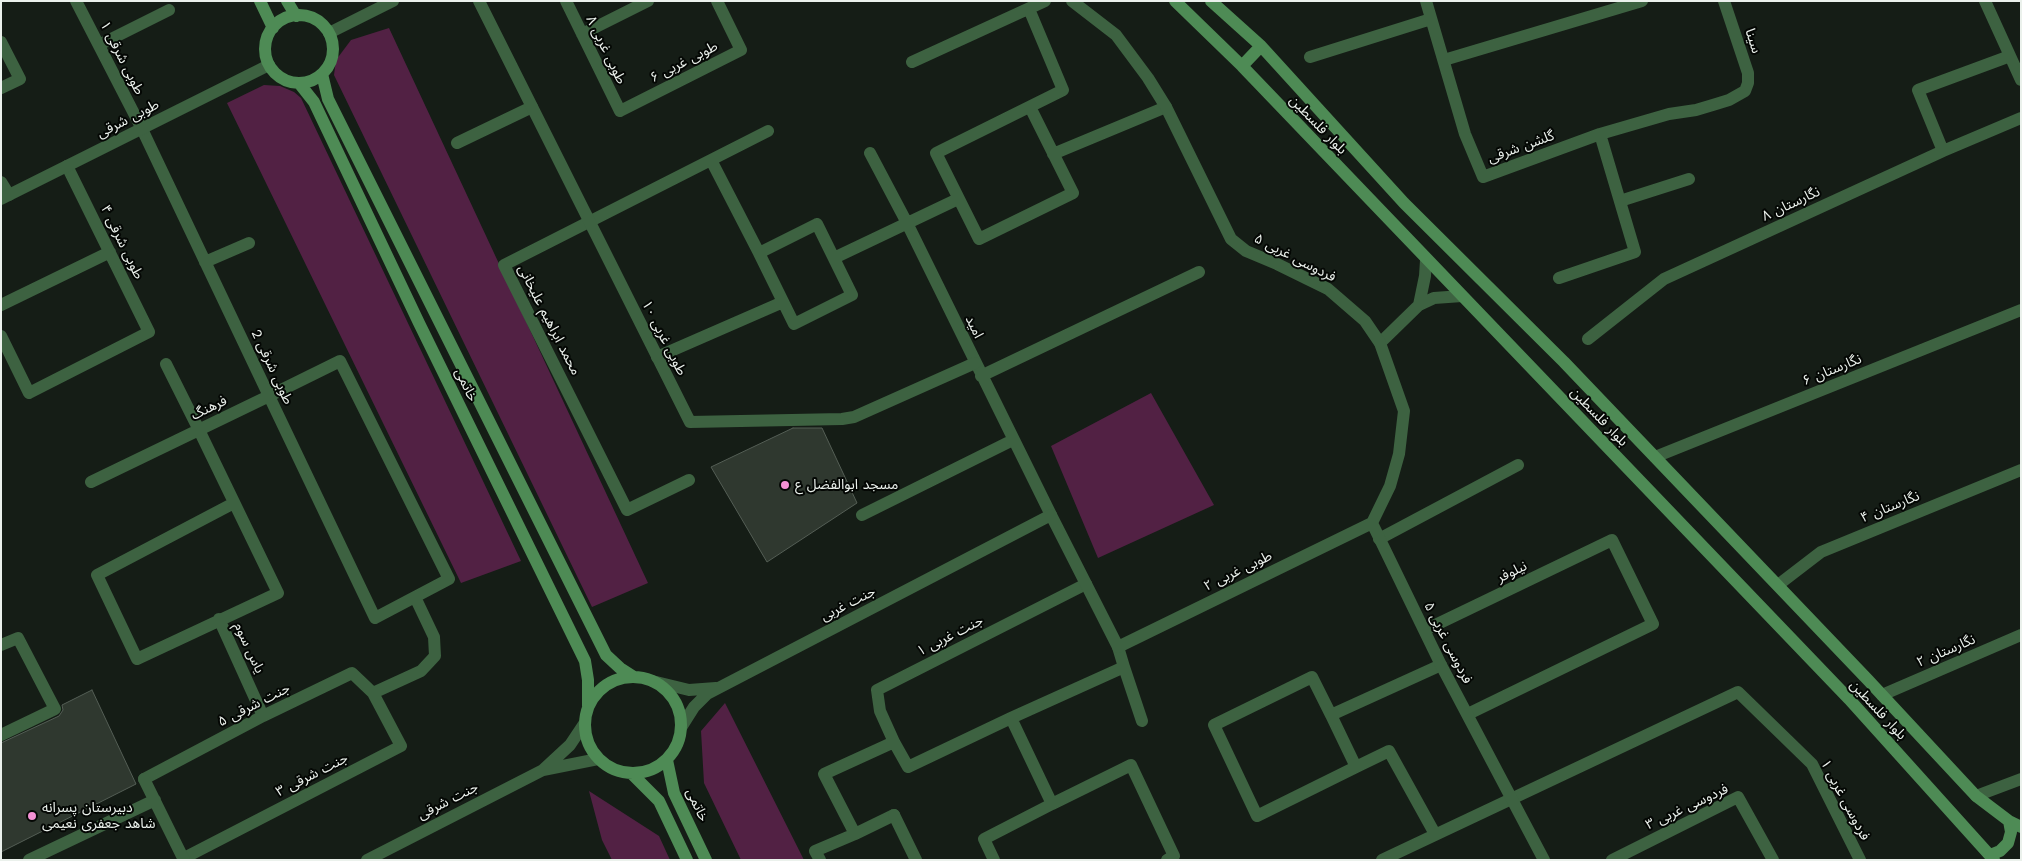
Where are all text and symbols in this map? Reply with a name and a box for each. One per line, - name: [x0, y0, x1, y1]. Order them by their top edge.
- street label: طوبی غربی ۸: [582, 13, 630, 87]
- street label: طوبی شرقی ۱: [96, 18, 148, 98]
- street label: سینا: [1741, 26, 1765, 56]
- street label: طوبی غربی ۶: [647, 38, 721, 86]
- street label: بلوار فلسطین: [1286, 92, 1350, 158]
- street label: طوبی شرقی: [94, 96, 162, 142]
- street label: گلشن شرقی: [1485, 127, 1557, 167]
- street label: نگارستان ۸: [1759, 183, 1823, 225]
- street label: طوبی شرقی ۴: [97, 202, 147, 282]
- street label: فردوسی غربی ۵: [1251, 230, 1339, 286]
- street label: محمد ابراهیم علیخانی: [514, 262, 584, 378]
- street label: طوبی غربی ۱۰: [638, 298, 690, 378]
- street label: امید: [961, 313, 987, 341]
- street label: طوبی شرقی 2: [247, 327, 297, 407]
- street label: نگارستان ۶: [1800, 351, 1864, 389]
- street label: خاتمی: [451, 366, 481, 404]
- street label: بلوار فلسطین: [1567, 384, 1631, 450]
- street label: فرهنگ: [188, 392, 230, 424]
- place label: مسجد ابوالفضل ع: [795, 477, 898, 493]
- marker: مسجد ابوالفضل ع: [779, 479, 791, 491]
- street label: نگارستان ۴: [1858, 488, 1922, 526]
- street label: طوبی غربی ۲: [1201, 547, 1275, 595]
- street label: نیلوفر: [1494, 558, 1530, 586]
- street label: جنت غربی: [818, 583, 878, 625]
- street label: فردوسی غربی ۵: [1420, 599, 1476, 687]
- street label: جنت غربی ۱: [914, 612, 986, 660]
- street label: یاس سوم: [230, 620, 268, 676]
- street label: نگارستان ۲: [1914, 631, 1978, 671]
- street label: بلوار فلسطین: [1846, 677, 1910, 743]
- street label: جنت شرقی ۵: [215, 680, 293, 730]
- street label: جنت شرقی ۳: [273, 750, 351, 800]
- street label: فردوسی غربی ۱: [1817, 757, 1873, 843]
- street label: جنت شرقی: [415, 779, 481, 823]
- street label: فردوسی غربی ۳: [1643, 780, 1731, 834]
- street label: خاتمی: [682, 786, 712, 824]
- place label: دبیرستان پسرانه شاهد جعفری نعیمی: [42, 800, 155, 832]
- marker: دبیرستان پسرانه شاهد جعفری نعیمی: [26, 810, 38, 822]

